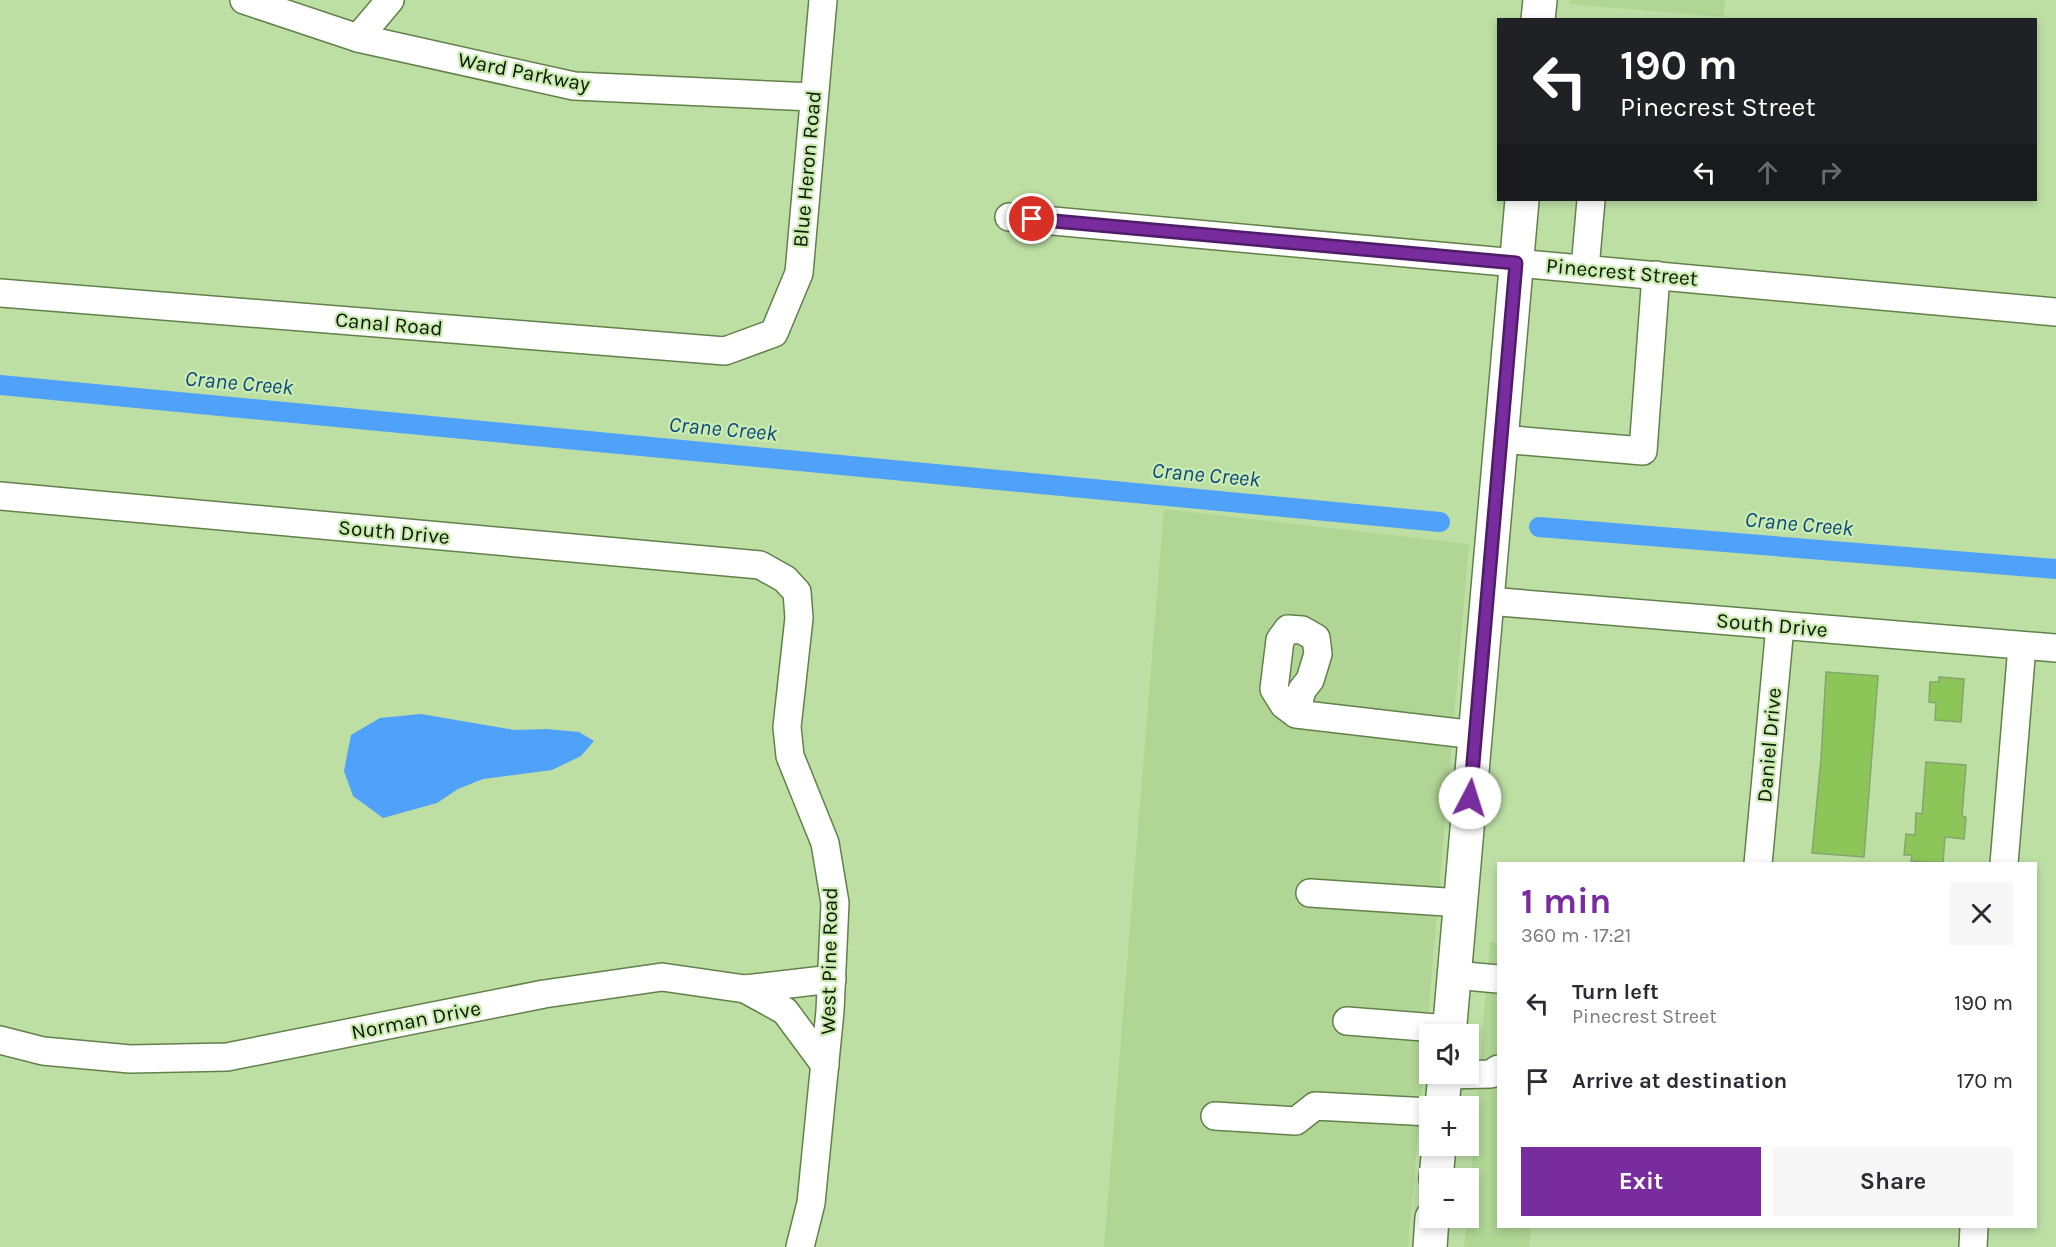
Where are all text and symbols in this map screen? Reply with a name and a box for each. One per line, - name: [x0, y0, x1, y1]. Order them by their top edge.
- text: 190 m: [1620, 40, 1738, 90]
- icon: left: [1521, 42, 1599, 120]
- street label: Ward Parkway: [456, 47, 592, 97]
- street label: Blue Heron Road: [788, 90, 826, 248]
- text: Pinecrest Street: [1620, 91, 1816, 123]
- icon: left: [1688, 156, 1721, 189]
- icon: ahead: [1751, 156, 1784, 189]
- icon: right: [1814, 156, 1847, 189]
- pin: [1006, 193, 1057, 244]
- icon: arrive: [1015, 202, 1048, 235]
- street label: Pinecrest Street: [1545, 253, 1699, 291]
- street label: Canal Road: [334, 307, 444, 341]
- water label: Crane Creek: [184, 365, 295, 401]
- water label: Crane Creek: [668, 411, 779, 447]
- water label: Crane Creek: [1151, 457, 1262, 493]
- water label: Crane Creek: [1744, 506, 1855, 542]
- street label: South Drive: [337, 515, 451, 549]
- street label: South Drive: [1715, 608, 1829, 642]
- street label: Daniel Drive: [1752, 687, 1786, 803]
- position arrow: [1438, 766, 1502, 830]
- text: 1 min: [1521, 880, 1611, 922]
- button: close: [1950, 882, 2013, 945]
- street label: West Pine Road: [816, 887, 842, 1035]
- text: 360 m · 17:21: [1521, 924, 1631, 947]
- text: Turn left: [1572, 979, 1659, 1005]
- icon: left: [1521, 987, 1554, 1020]
- text: 190 m: [1954, 990, 2013, 1016]
- street label: Norman Drive: [349, 996, 483, 1044]
- text: Pinecrest Street: [1572, 1005, 1717, 1028]
- map controls: [1419, 1024, 1479, 1228]
- button: sound: [1419, 1024, 1479, 1084]
- icon: arrive: [1521, 1065, 1554, 1098]
- text: Arrive at destination: [1572, 1068, 1787, 1094]
- text: 170 m: [1957, 1068, 2013, 1094]
- button: +: [1419, 1096, 1479, 1156]
- button: Exit: [1521, 1147, 1761, 1216]
- button: Share: [1773, 1147, 2013, 1216]
- button: −: [1419, 1168, 1479, 1228]

